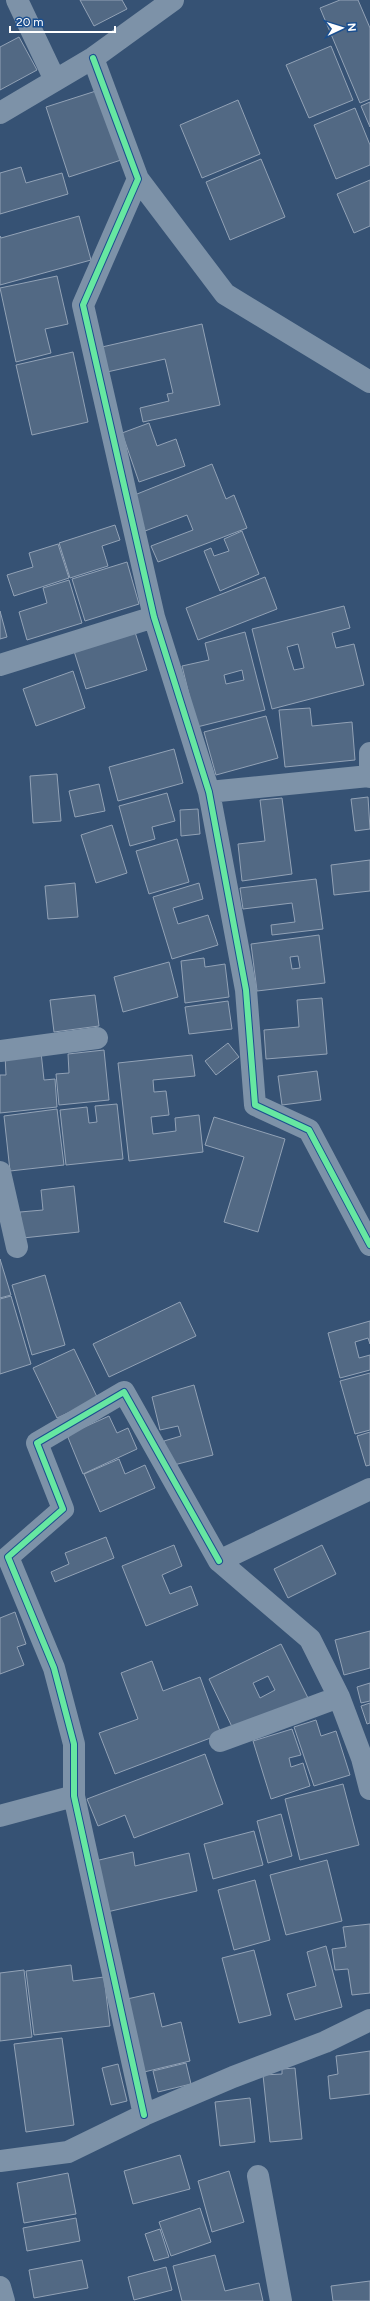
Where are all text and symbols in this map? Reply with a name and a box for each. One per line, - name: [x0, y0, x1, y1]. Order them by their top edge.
- scale bar: [10, 8, 115, 34]
- north arrow: [322, 8, 362, 48]
- text: 20 m: [16, 15, 44, 29]
- text: N: [345, 23, 358, 32]

